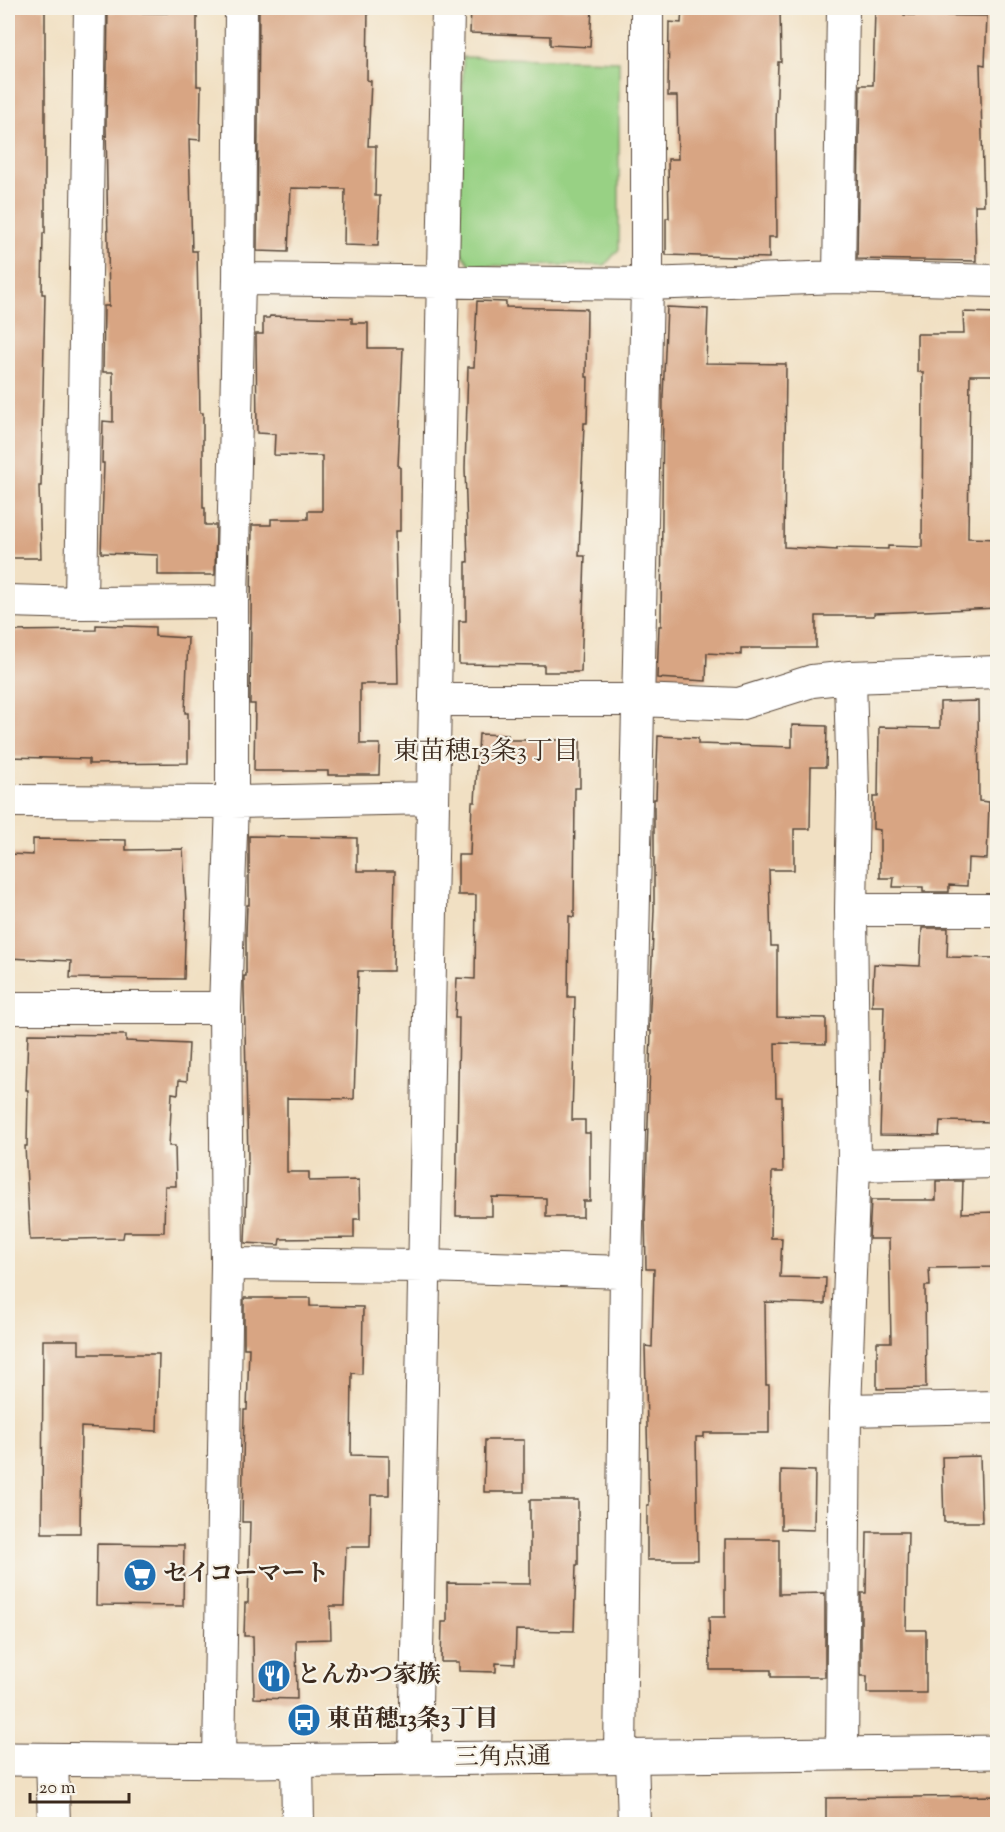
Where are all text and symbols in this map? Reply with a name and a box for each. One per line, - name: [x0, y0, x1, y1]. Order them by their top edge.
- district label: 東苗穂13条3丁目: [393, 734, 579, 771]
- supermarket icon: セイコーマート: [122, 1557, 158, 1593]
- place label: セイコーマート: [163, 1558, 329, 1592]
- restaurant icon: とんかつ家族: [256, 1658, 292, 1694]
- place label: とんかつ家族: [297, 1659, 441, 1693]
- bus stop icon: 東苗穂13条3丁目: [286, 1702, 322, 1738]
- place label: 東苗穂13条3丁目: [327, 1703, 499, 1737]
- street label: 三角点通: [455, 1740, 551, 1776]
- scale bar: [30, 1766, 129, 1804]
- text: 20 m: [39, 1776, 76, 1802]

